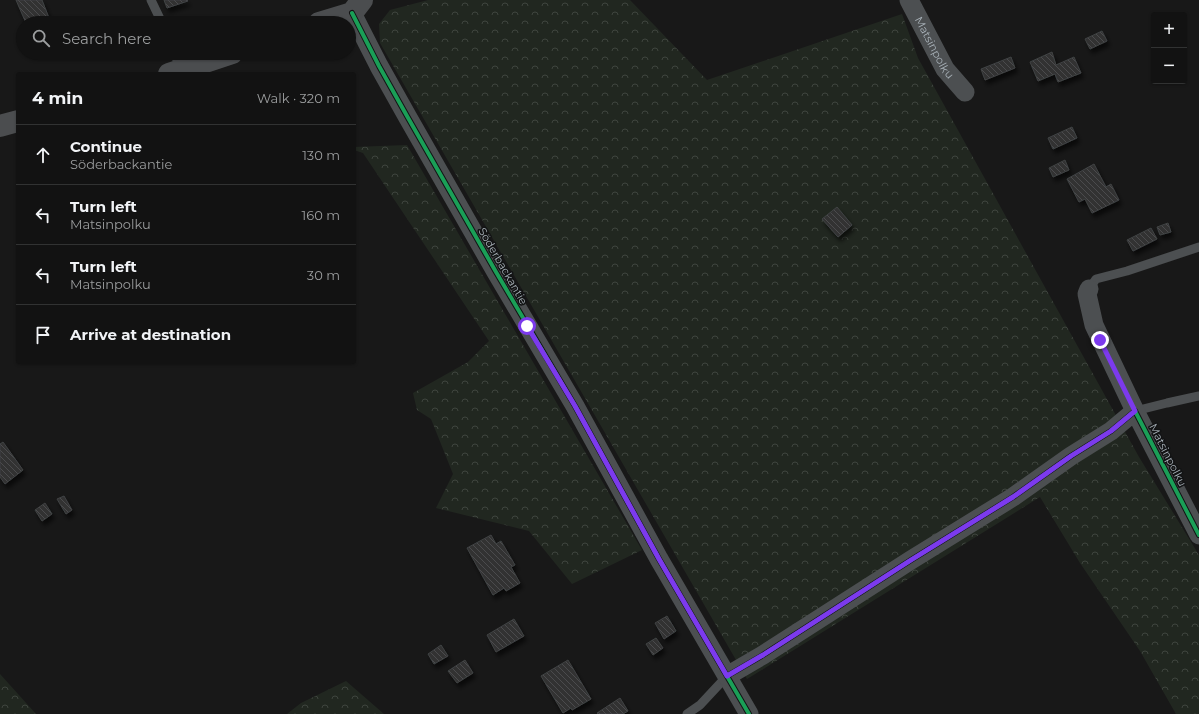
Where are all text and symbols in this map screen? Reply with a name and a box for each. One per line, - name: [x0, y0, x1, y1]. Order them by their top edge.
- map controls: [1151, 12, 1187, 84]
- button: +: [1151, 12, 1187, 48]
- street label: Matsinpolku: [912, 14, 957, 81]
- search box: [16, 16, 356, 60]
- icon: search: [30, 27, 52, 49]
- text: Search here: [62, 29, 151, 48]
- button: −: [1151, 48, 1187, 84]
- text: 4 min: [32, 88, 83, 108]
- text: Walk · 320 m: [257, 90, 340, 106]
- text: Continue: [70, 137, 142, 156]
- icon: ahead: [32, 144, 54, 166]
- text: 130 m: [302, 147, 340, 163]
- text: Söderbackantie: [70, 156, 172, 172]
- text: Turn left: [70, 197, 137, 216]
- icon: left: [32, 204, 54, 226]
- text: 160 m: [302, 207, 340, 223]
- text: Matsinpolku: [70, 216, 151, 232]
- street label: Söderbackantie: [475, 225, 531, 307]
- text: Turn left: [70, 257, 137, 276]
- icon: left: [32, 264, 54, 286]
- text: 30 m: [307, 267, 340, 283]
- text: Matsinpolku: [70, 276, 151, 292]
- route start: [518, 317, 536, 335]
- icon: arrive: [32, 324, 54, 346]
- text: Arrive at destination: [70, 325, 231, 344]
- route end: [1091, 331, 1109, 349]
- street label: Matsinpolku: [1146, 421, 1190, 489]

